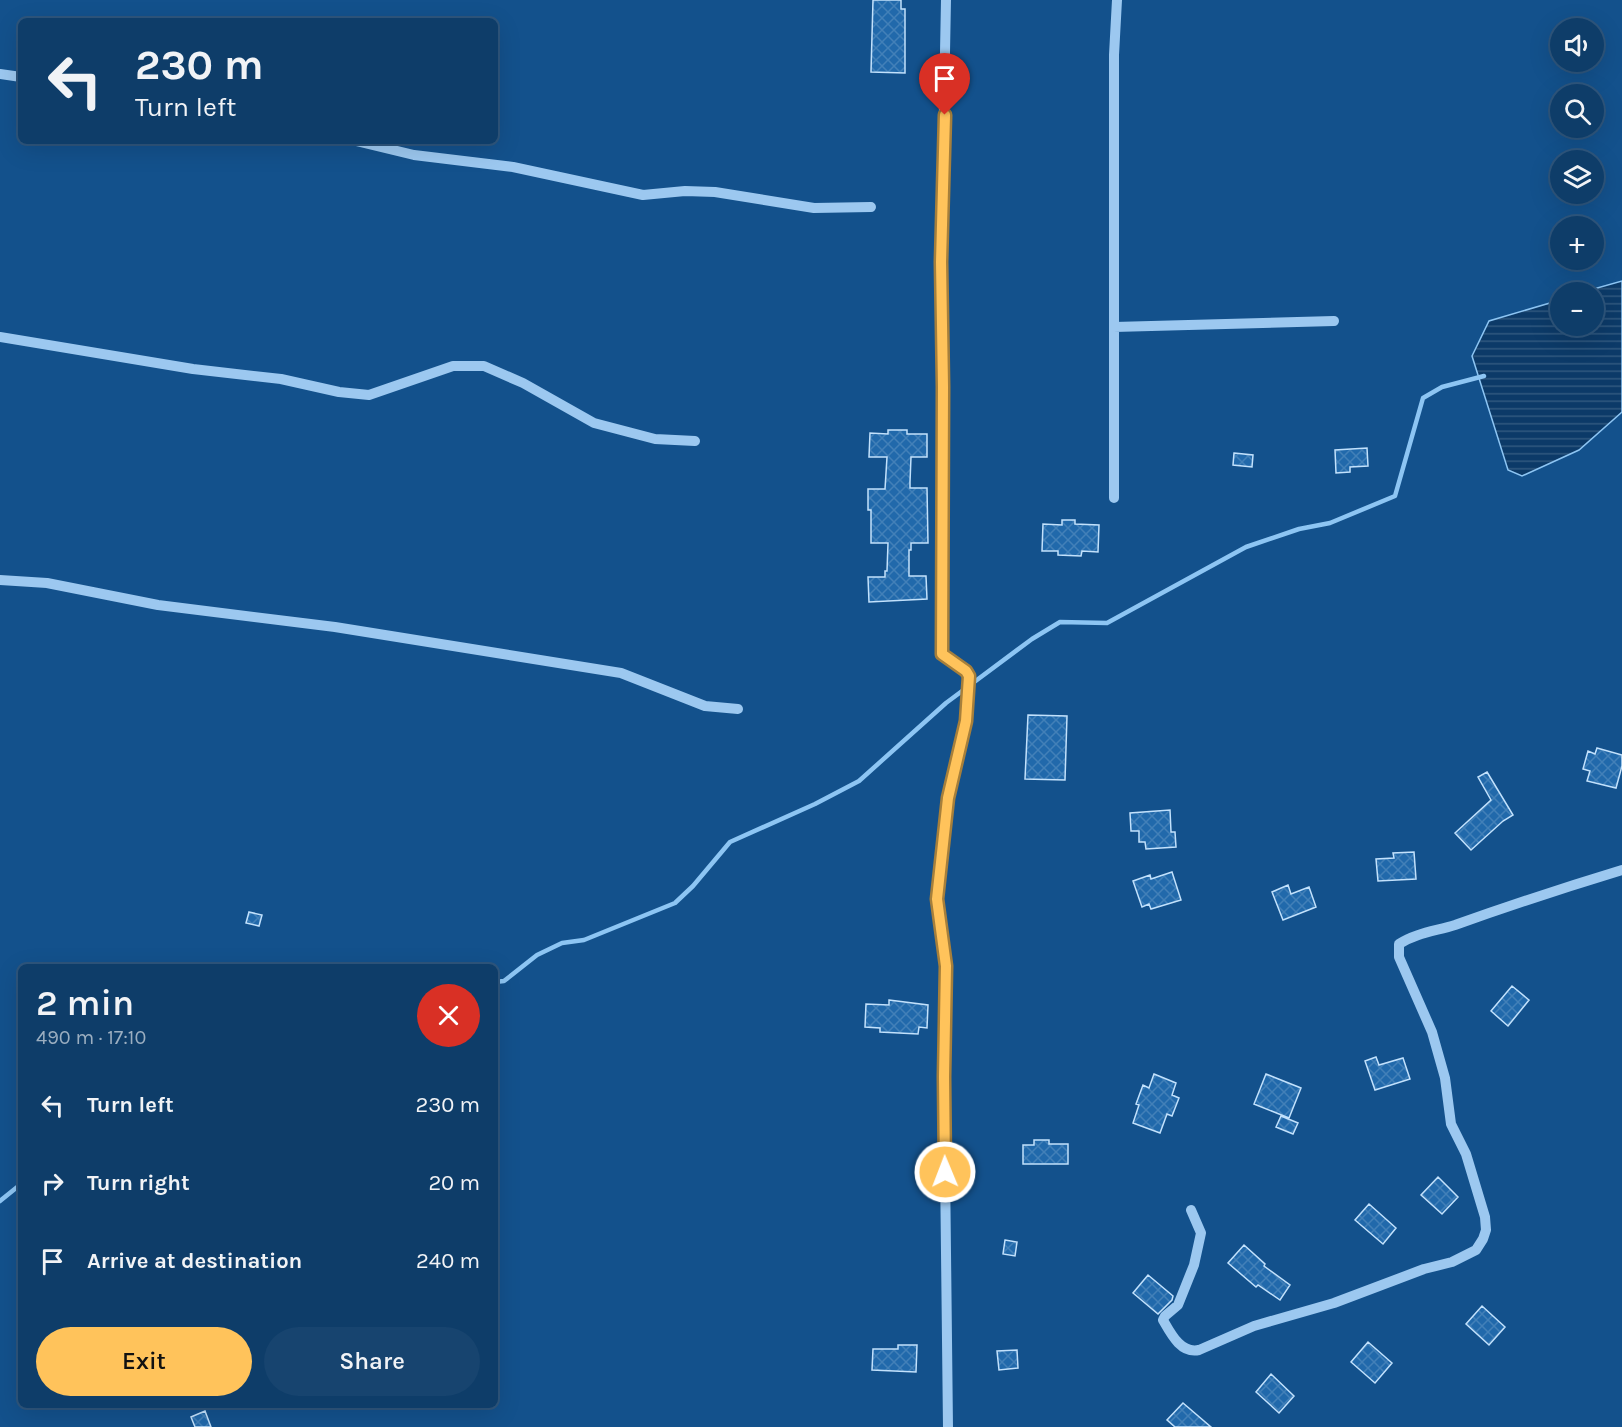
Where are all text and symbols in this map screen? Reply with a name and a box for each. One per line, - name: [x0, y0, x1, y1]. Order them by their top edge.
- map controls: [1550, 18, 1604, 336]
- button: sound: [1550, 18, 1604, 72]
- text: 230 m: [135, 40, 264, 90]
- icon: left: [36, 42, 114, 120]
- pin: [919, 53, 970, 115]
- icon: arrive: [928, 62, 961, 95]
- button: search: [1550, 84, 1604, 138]
- text: Turn left: [135, 91, 236, 123]
- button: layers: [1550, 150, 1604, 204]
- button: +: [1550, 216, 1604, 270]
- button: −: [1550, 282, 1604, 336]
- text: 2 min: [36, 982, 134, 1024]
- button: close: [417, 984, 480, 1047]
- text: 490 m · 17:10: [36, 1026, 146, 1049]
- icon: left: [36, 1089, 69, 1122]
- text: Turn left: [87, 1092, 174, 1118]
- text: 230 m: [415, 1092, 480, 1118]
- position arrow: [913, 1140, 977, 1204]
- icon: right: [36, 1167, 69, 1200]
- text: Turn right: [87, 1170, 190, 1196]
- text: 20 m: [428, 1170, 480, 1196]
- icon: arrive: [36, 1245, 69, 1278]
- text: Arrive at destination: [87, 1248, 302, 1274]
- text: 240 m: [416, 1248, 480, 1274]
- button: Exit: [36, 1327, 252, 1396]
- button: Share: [264, 1327, 480, 1396]

